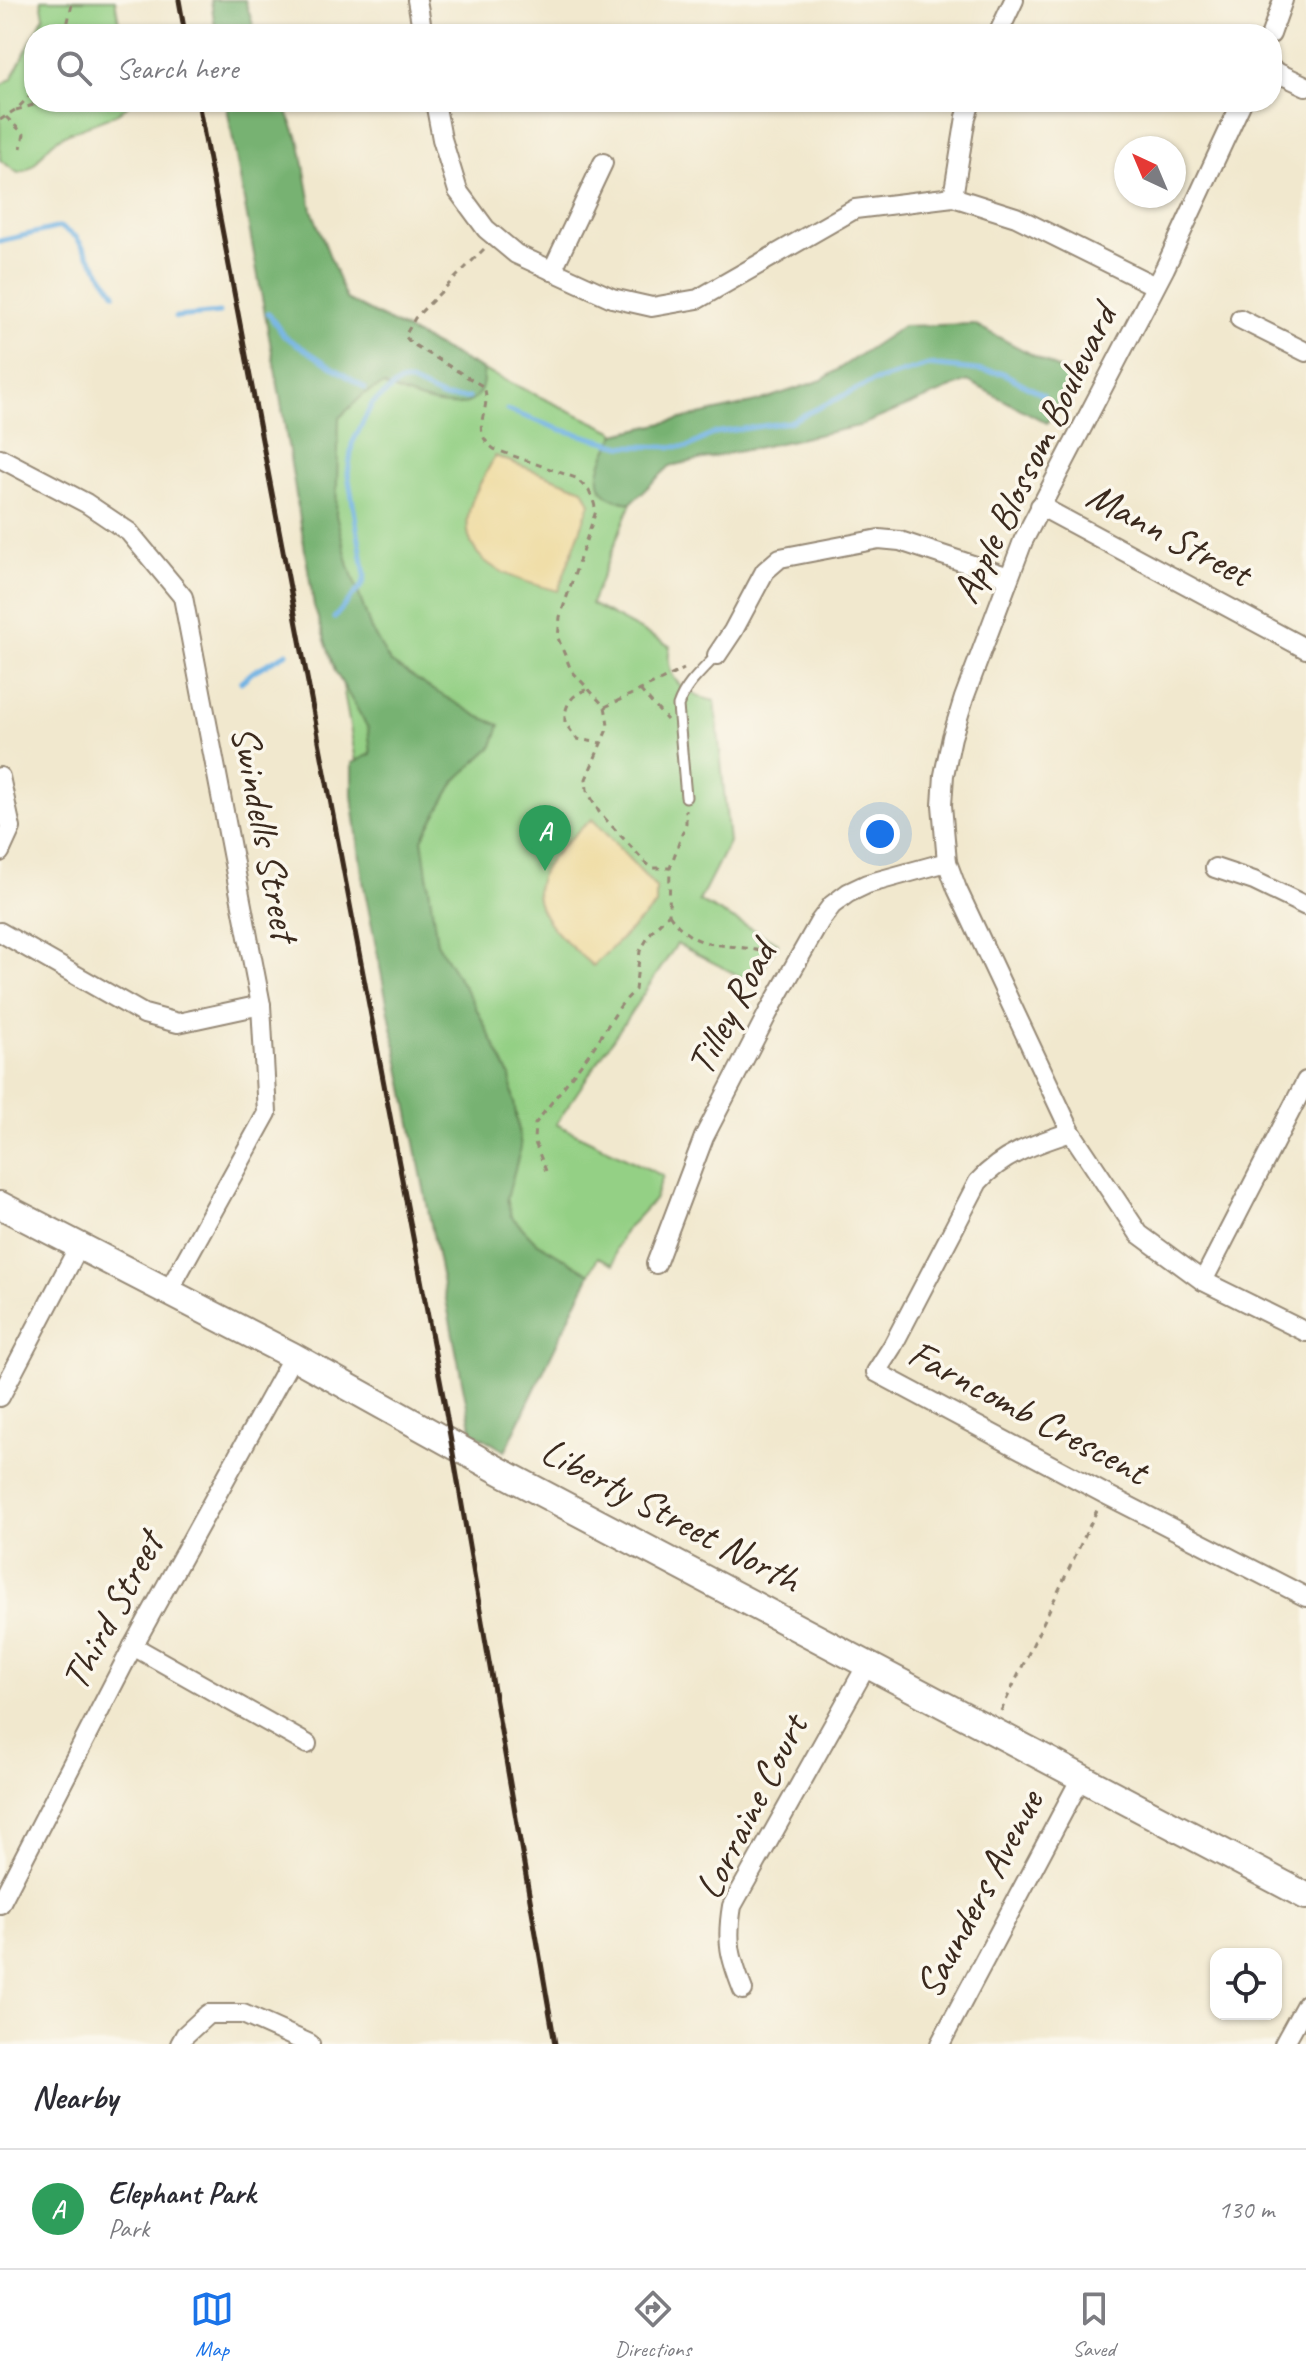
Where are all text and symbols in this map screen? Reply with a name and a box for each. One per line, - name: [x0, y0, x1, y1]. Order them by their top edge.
- search box: [24, 24, 1282, 112]
- icon: search: [52, 46, 96, 90]
- text: Search here: [116, 49, 238, 87]
- north arrow: [1114, 136, 1186, 208]
- street label: Apple Blossom Boulevard: [940, 291, 1131, 611]
- street label: Mann Street: [1079, 470, 1263, 600]
- street label: Swindells Street: [220, 721, 311, 950]
- pin: A: [519, 805, 571, 871]
- your location: [860, 814, 900, 854]
- street label: Tilley Road: [675, 927, 790, 1083]
- street label: Farncomb Crescent: [900, 1328, 1159, 1498]
- street label: Liberty Street North: [533, 1426, 811, 1605]
- street label: Third Street: [50, 1519, 177, 1698]
- street label: Lorraine Court: [683, 1703, 820, 1907]
- street label: Saunders Avenue: [903, 1779, 1056, 2006]
- map controls: [1210, 1948, 1282, 2020]
- button: locate: [1210, 1948, 1282, 2020]
- text: Nearby: [32, 2075, 118, 2118]
- text: Elephant Park: [108, 2174, 255, 2212]
- text: A: [51, 2193, 65, 2226]
- text: 130 m: [1218, 2193, 1274, 2226]
- text: Park: [108, 2212, 149, 2245]
- tab: Map: [190, 2287, 234, 2363]
- tab: Directions: [615, 2287, 691, 2363]
- tab: Saved: [1072, 2287, 1116, 2363]

